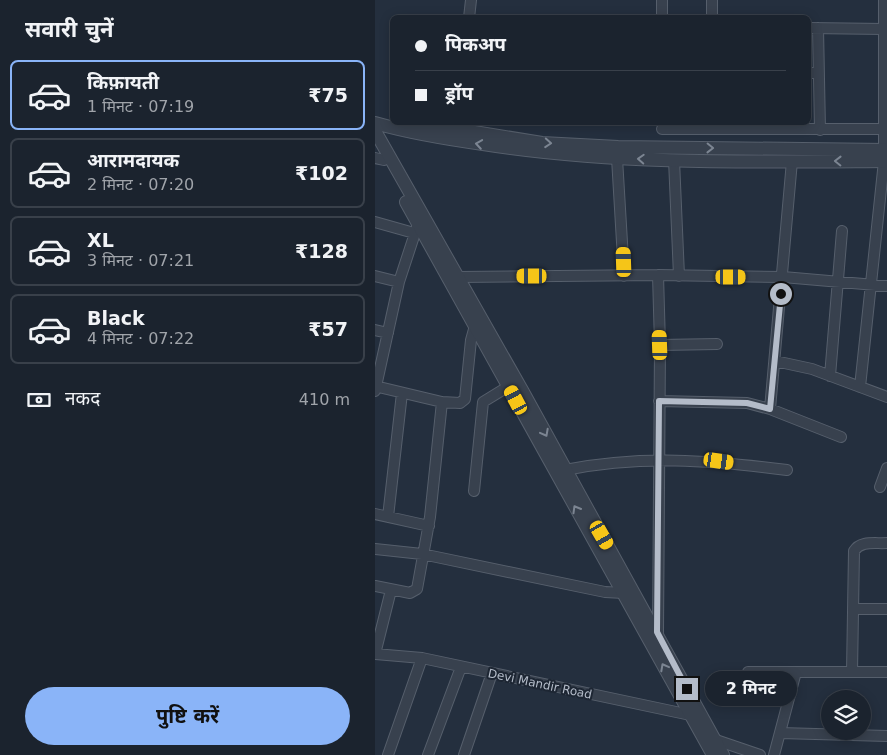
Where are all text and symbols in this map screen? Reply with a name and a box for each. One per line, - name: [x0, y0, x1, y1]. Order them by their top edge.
- text: सवारी चुनें: [25, 17, 114, 42]
- text: पिकअप: [445, 33, 506, 55]
- text: किफ़ायती: [87, 71, 159, 93]
- icon: car: [27, 73, 72, 118]
- text: ड्रॉप: [445, 82, 473, 104]
- text: ₹75: [308, 84, 348, 106]
- text: 1 मिनट · 07:19: [87, 97, 194, 116]
- one-way arrow: [544, 137, 552, 148]
- one-way arrow: [475, 139, 484, 149]
- one-way arrow: [706, 143, 714, 153]
- text: आरामदायक: [87, 149, 179, 171]
- icon: car: [27, 151, 72, 196]
- one-way arrow: [637, 154, 645, 165]
- one-way arrow: [834, 156, 842, 166]
- text: ₹102: [295, 162, 348, 184]
- text: 2 मिनट · 07:20: [87, 175, 194, 194]
- icon: car: [27, 229, 72, 274]
- text: XL: [87, 229, 114, 251]
- text: ₹128: [295, 240, 348, 262]
- car: [615, 247, 632, 277]
- text: 3 मिनट · 07:21: [87, 251, 194, 270]
- car: [517, 269, 547, 284]
- car: [716, 270, 746, 285]
- route start: [770, 283, 792, 305]
- icon: car: [27, 307, 72, 352]
- text: Black: [87, 307, 145, 329]
- text: ₹57: [308, 318, 348, 340]
- text: 4 मिनट · 07:22: [87, 329, 194, 348]
- car: [651, 330, 668, 360]
- car: [502, 383, 529, 417]
- icon: cash: [25, 386, 53, 414]
- text: नकद: [65, 387, 100, 409]
- text: 410 m: [299, 390, 350, 409]
- one-way arrow: [539, 427, 549, 436]
- car: [703, 451, 734, 471]
- one-way arrow: [572, 506, 582, 515]
- car: [588, 518, 615, 552]
- one-way arrow: [660, 663, 670, 672]
- street label: Devi Mandir Road: [487, 666, 593, 702]
- callout: 2 मिनट: [705, 672, 797, 706]
- route end: [676, 678, 698, 700]
- text: 2 मिनट: [726, 679, 776, 698]
- button: पुष्टि करें: [25, 687, 350, 745]
- map controls: [821, 690, 871, 740]
- button: layers: [821, 690, 871, 740]

